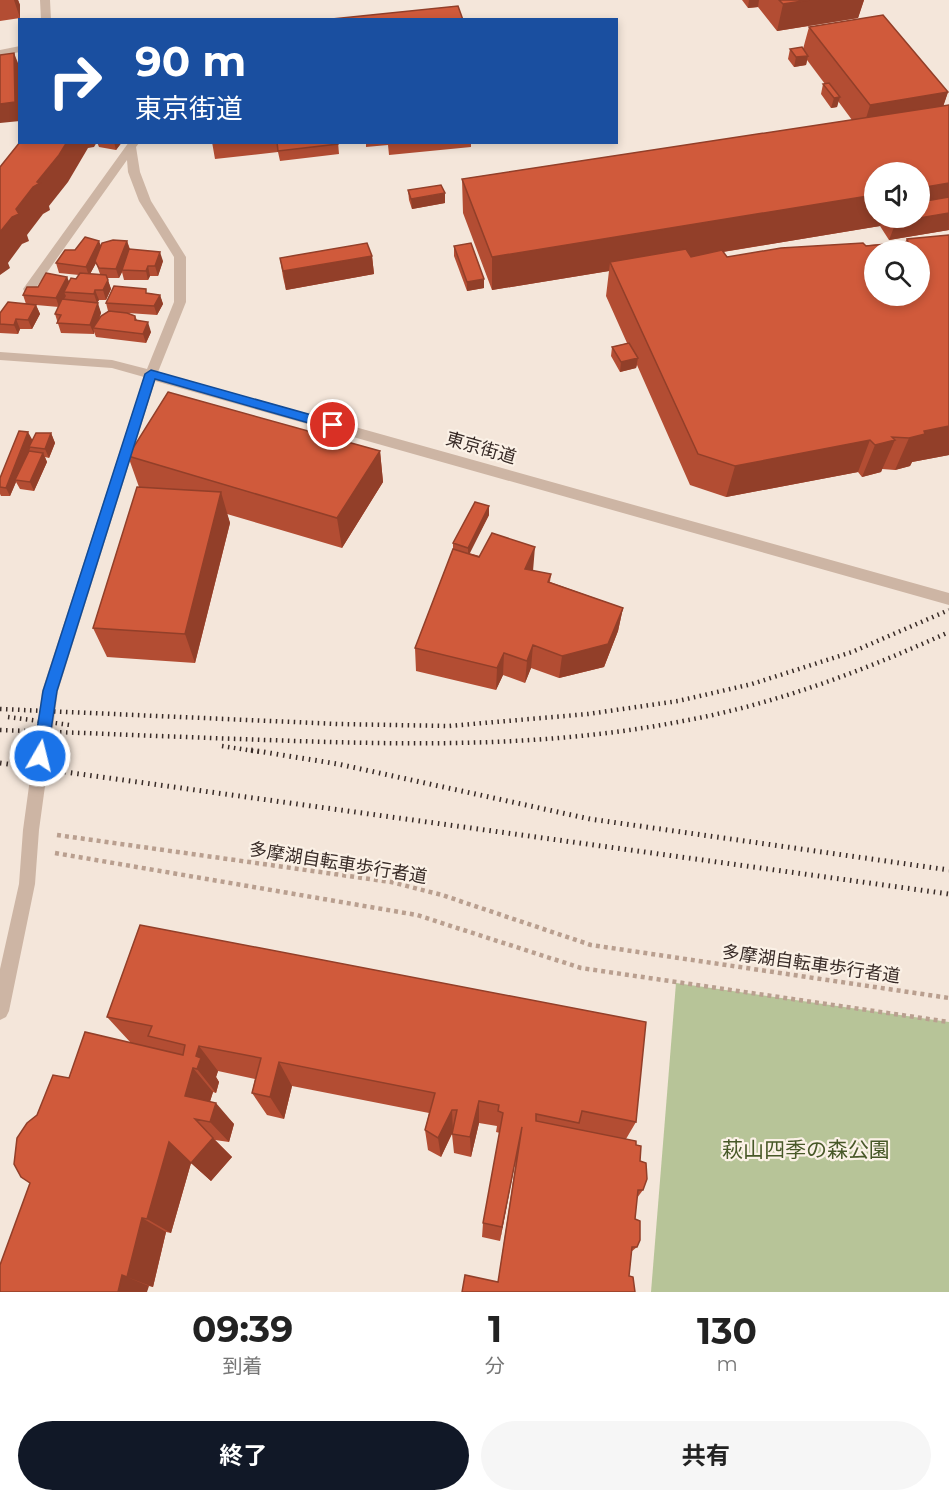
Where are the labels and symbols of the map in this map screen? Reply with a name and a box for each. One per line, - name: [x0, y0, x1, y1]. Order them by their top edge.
- pin: [307, 399, 358, 450]
- street label: 東京街道: [443, 428, 519, 468]
- position arrow: [8, 724, 72, 788]
- street label: 多摩湖自転車歩行者道: [247, 838, 429, 888]
- street label: 多摩湖自転車歩行者道: [720, 941, 902, 987]
- park label: 萩山四季の森公園: [722, 1137, 890, 1162]

